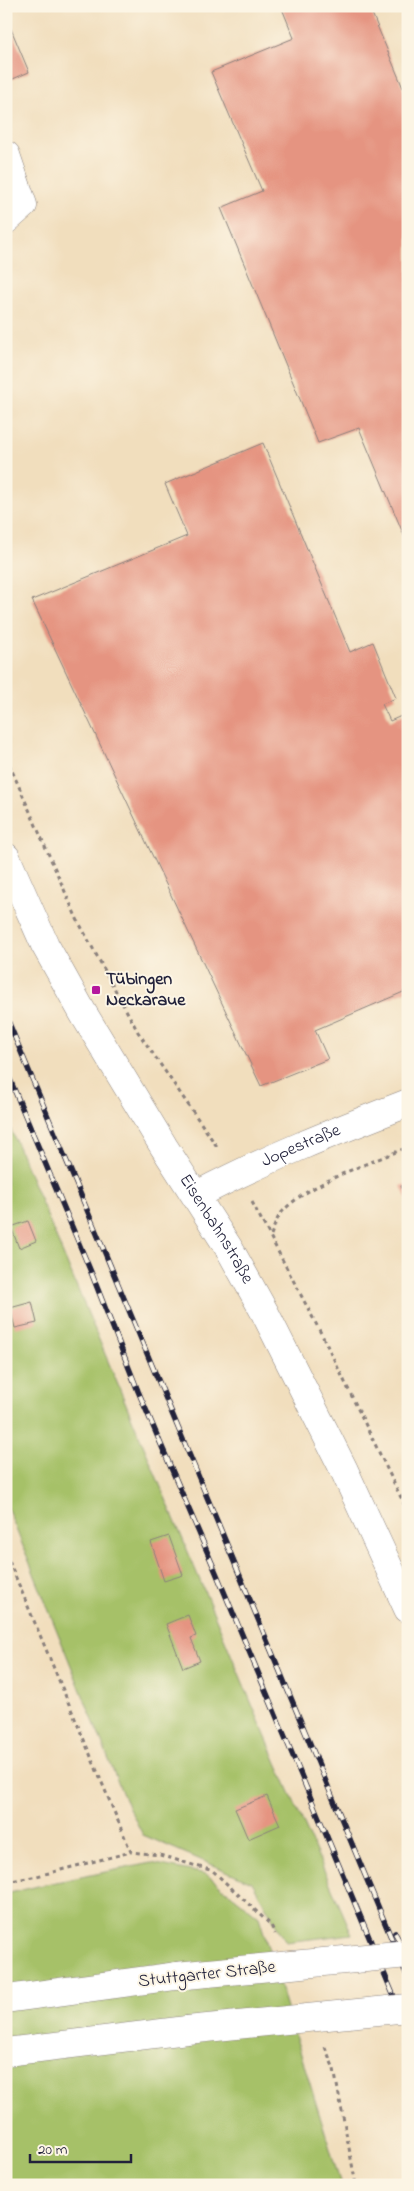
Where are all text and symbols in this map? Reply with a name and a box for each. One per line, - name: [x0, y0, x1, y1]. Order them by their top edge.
- place label: Tübingen Neckaraue: [106, 967, 186, 1014]
- marker: Tübingen Neckaraue: [90, 984, 102, 996]
- street label: Jopestraße: [257, 1118, 346, 1175]
- street label: Eisenbahnstraße: [172, 1169, 260, 1290]
- street label: Stuttgarter Straße: [137, 1955, 278, 1996]
- scale bar: [30, 2131, 131, 2163]
- text: 20 m: [38, 2139, 68, 2161]

